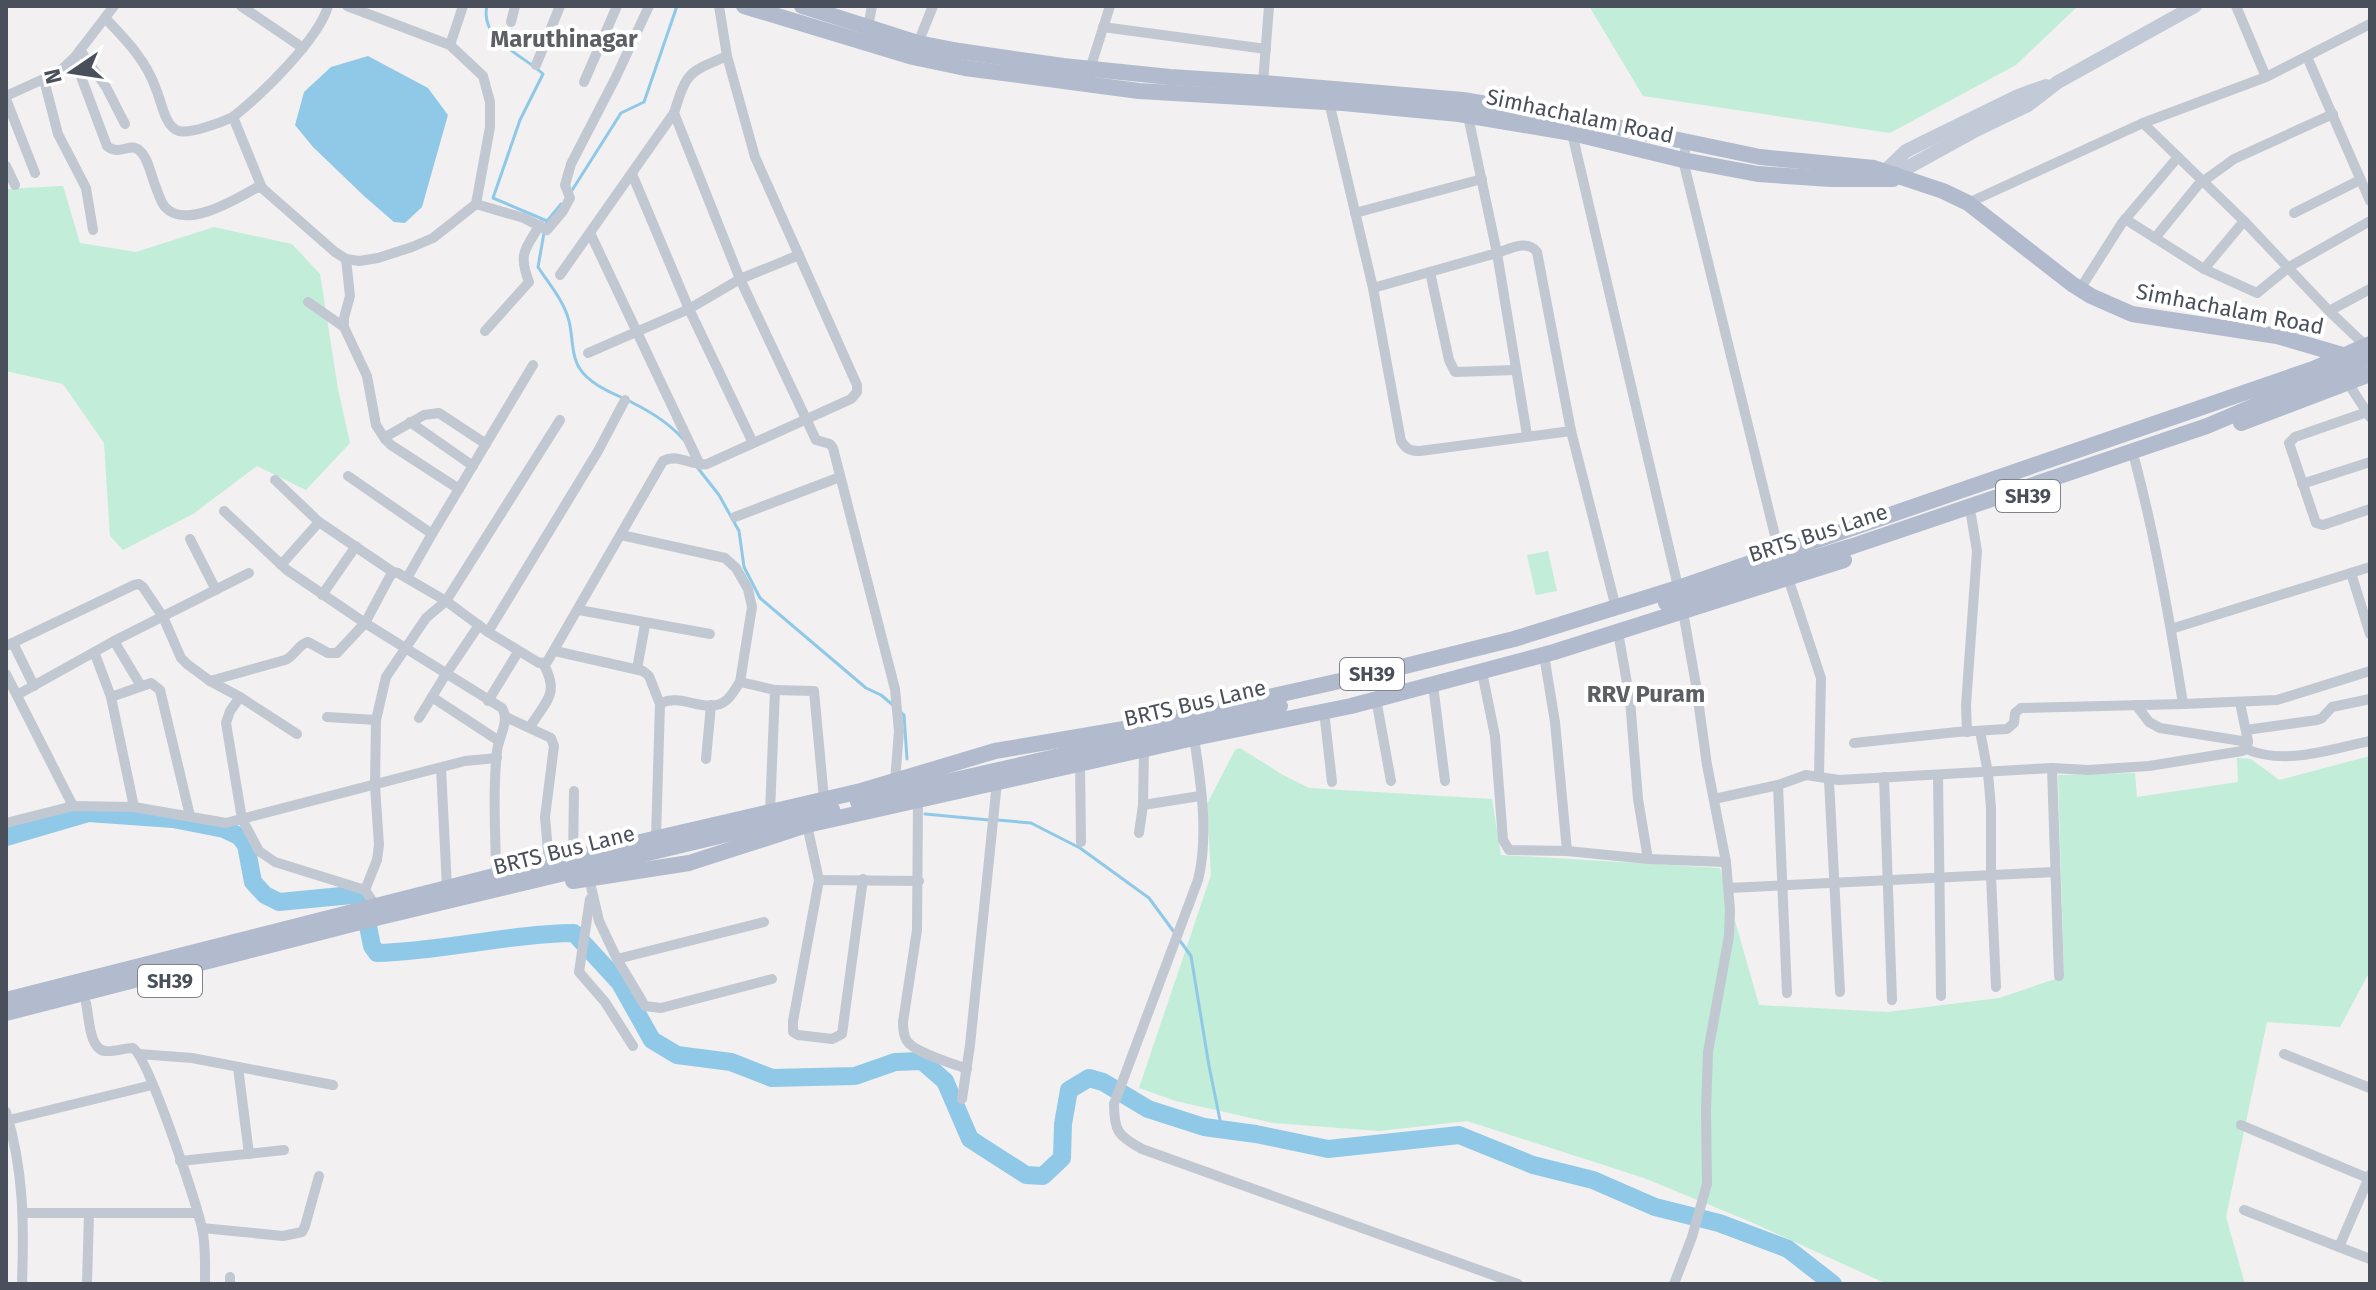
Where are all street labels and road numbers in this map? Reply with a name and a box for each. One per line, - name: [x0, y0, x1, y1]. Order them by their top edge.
- street label: Simhachalam Road: [1484, 83, 1676, 149]
- street label: Simhachalam Road: [2134, 278, 2326, 340]
- road number: SH39: [1996, 480, 2060, 512]
- street label: BRTS Bus Lane: [1745, 498, 1891, 568]
- road number: SH39: [1340, 658, 1404, 690]
- street label: BRTS Bus Lane: [1121, 674, 1269, 732]
- street label: BRTS Bus Lane: [490, 819, 638, 881]
- road number: SH39: [138, 965, 202, 997]

